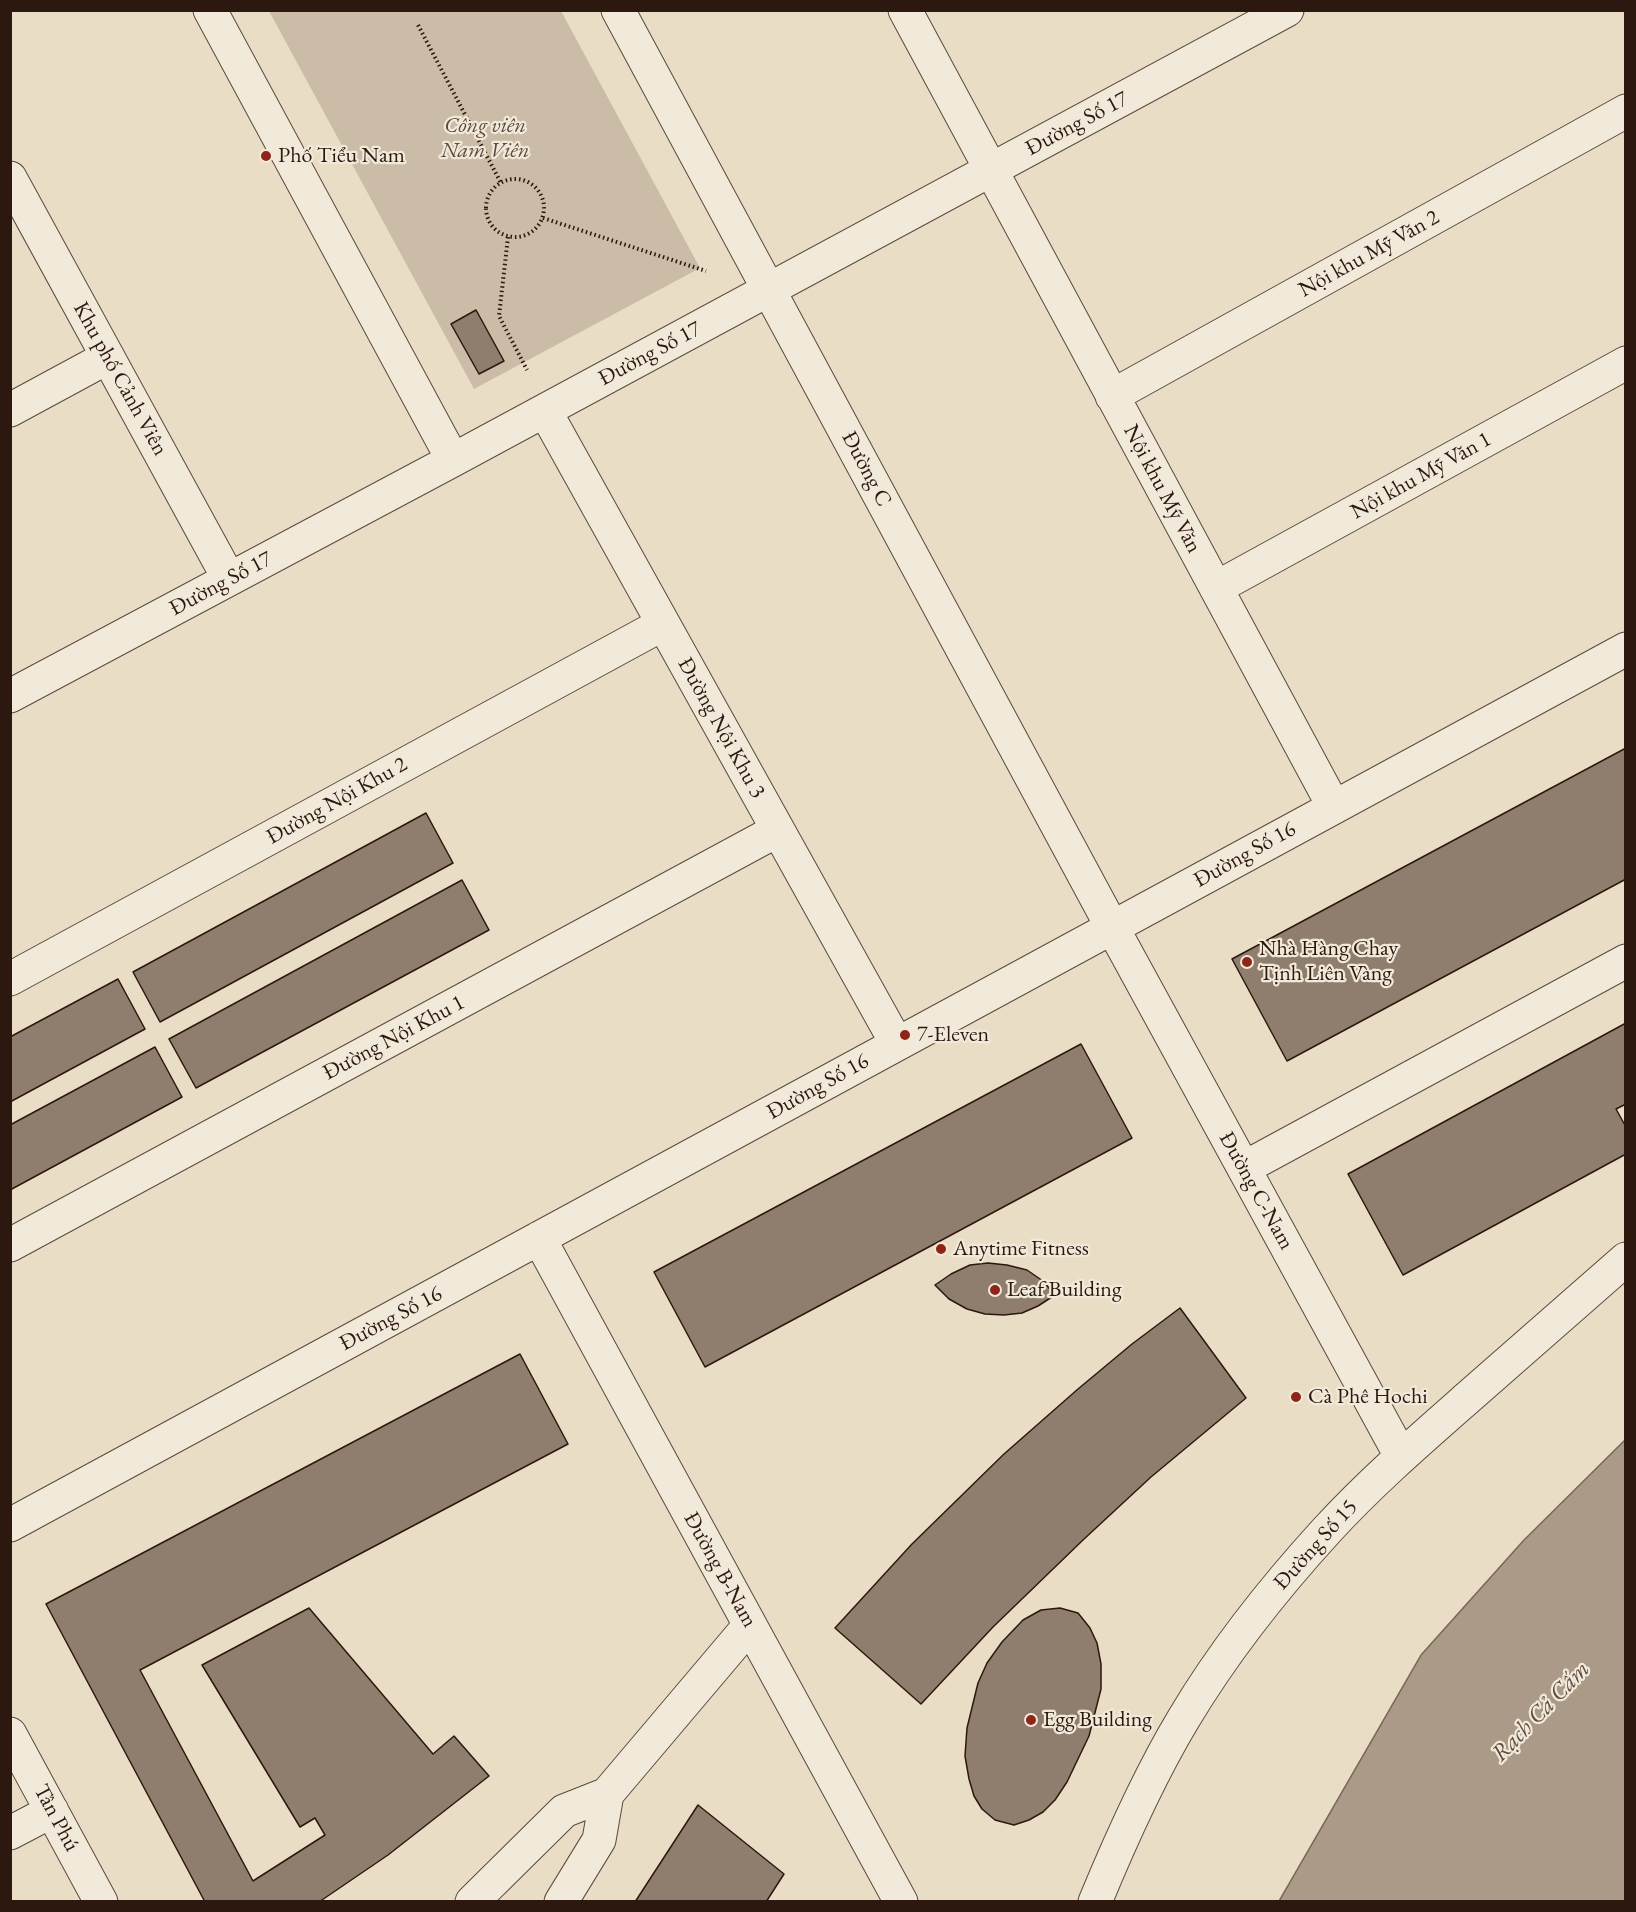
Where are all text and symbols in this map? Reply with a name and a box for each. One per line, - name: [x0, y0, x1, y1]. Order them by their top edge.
- street label: Đường Số 17: [1021, 86, 1133, 162]
- park label: Công viên Nam Viên: [441, 113, 529, 164]
- place label: Phố Tiểu Nam: [278, 143, 405, 169]
- marker: Phố Tiểu Nam: [259, 149, 273, 163]
- street label: Nội khu Mỹ Văn 2: [1294, 204, 1444, 304]
- street label: Khu phố Cảnh Viên: [67, 298, 173, 460]
- street label: Đường Số 17: [594, 316, 706, 392]
- street label: Nội khu Mỹ Văn: [1117, 420, 1207, 558]
- street label: Nội khu Mỹ Văn 1: [1346, 426, 1496, 526]
- street label: Đường C: [835, 427, 897, 511]
- street label: Đường Số 17: [165, 546, 277, 622]
- street label: Đường Nội Khu 3: [671, 653, 771, 803]
- street label: Đường Nội Khu 2: [262, 751, 412, 851]
- street label: Đường Số 16: [1189, 816, 1301, 894]
- place label: Nhà Hàng Chay Tịnh Liên Vàng: [1259, 936, 1398, 987]
- marker: Nhà Hàng Chay Tịnh Liên Vàng: [1240, 955, 1254, 969]
- street label: Đường Nội Khu 1: [319, 990, 469, 1086]
- place label: 7-Eleven: [917, 1022, 989, 1048]
- marker: 7-Eleven: [898, 1028, 912, 1042]
- street label: Đường Số 16: [762, 1048, 874, 1126]
- street label: Đường C-Nam: [1213, 1127, 1299, 1255]
- place label: Anytime Fitness: [953, 1236, 1089, 1262]
- marker: Anytime Fitness: [934, 1242, 948, 1256]
- place label: Leaf Building: [1007, 1277, 1121, 1303]
- street label: Đường Số 16: [335, 1281, 447, 1357]
- marker: Leaf Building: [988, 1283, 1002, 1297]
- place label: Cà Phê Hochi: [1308, 1384, 1428, 1410]
- marker: Cà Phê Hochi: [1289, 1390, 1303, 1404]
- street label: Đường Số 15: [1269, 1494, 1363, 1596]
- street label: Đường B-Nam: [677, 1508, 763, 1632]
- water label: Rạch Cả Cấm: [1486, 1656, 1596, 1768]
- place label: Egg Building: [1043, 1707, 1152, 1733]
- marker: Egg Building: [1024, 1713, 1038, 1727]
- street label: Tân Phú: [27, 1780, 85, 1856]

